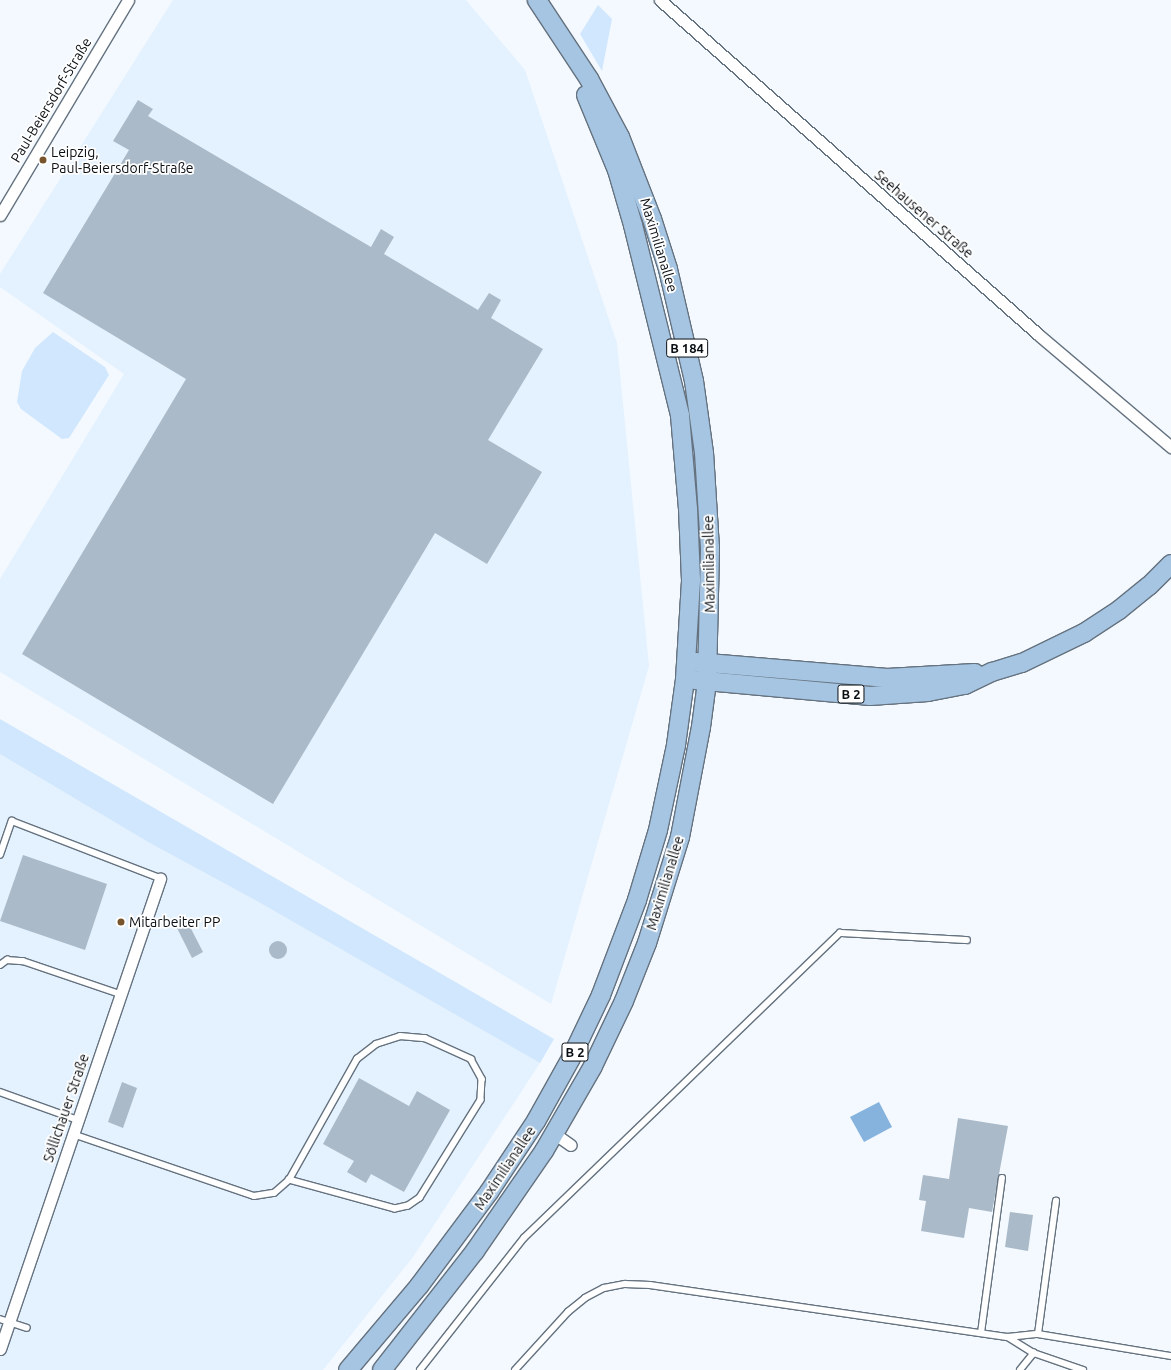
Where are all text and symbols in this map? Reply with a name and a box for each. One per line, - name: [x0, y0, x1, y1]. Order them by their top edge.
- street label: Paul-Beiersdorf-Straße: [7, 35, 95, 165]
- place label: Leipzig, Paul-Beiersdorf-Straße: [51, 144, 194, 176]
- marker: Leipzig, Paul-Beiersdorf-Straße: [38, 155, 48, 165]
- street label: Seehausener Straße: [871, 166, 977, 262]
- street label: Maximilianallee: [637, 196, 681, 294]
- road number: B 184: [666, 337, 708, 359]
- street label: Maximilianallee: [700, 515, 718, 613]
- road number: B 2: [837, 683, 865, 705]
- street label: Maximilianallee: [643, 834, 687, 932]
- place label: Mitarbeiter PP: [129, 914, 220, 930]
- marker: Mitarbeiter PP: [116, 917, 126, 927]
- road number: B 2: [561, 1041, 589, 1063]
- street label: Söllichauer Straße: [40, 1052, 92, 1164]
- street label: Maximilianallee: [471, 1123, 539, 1213]

